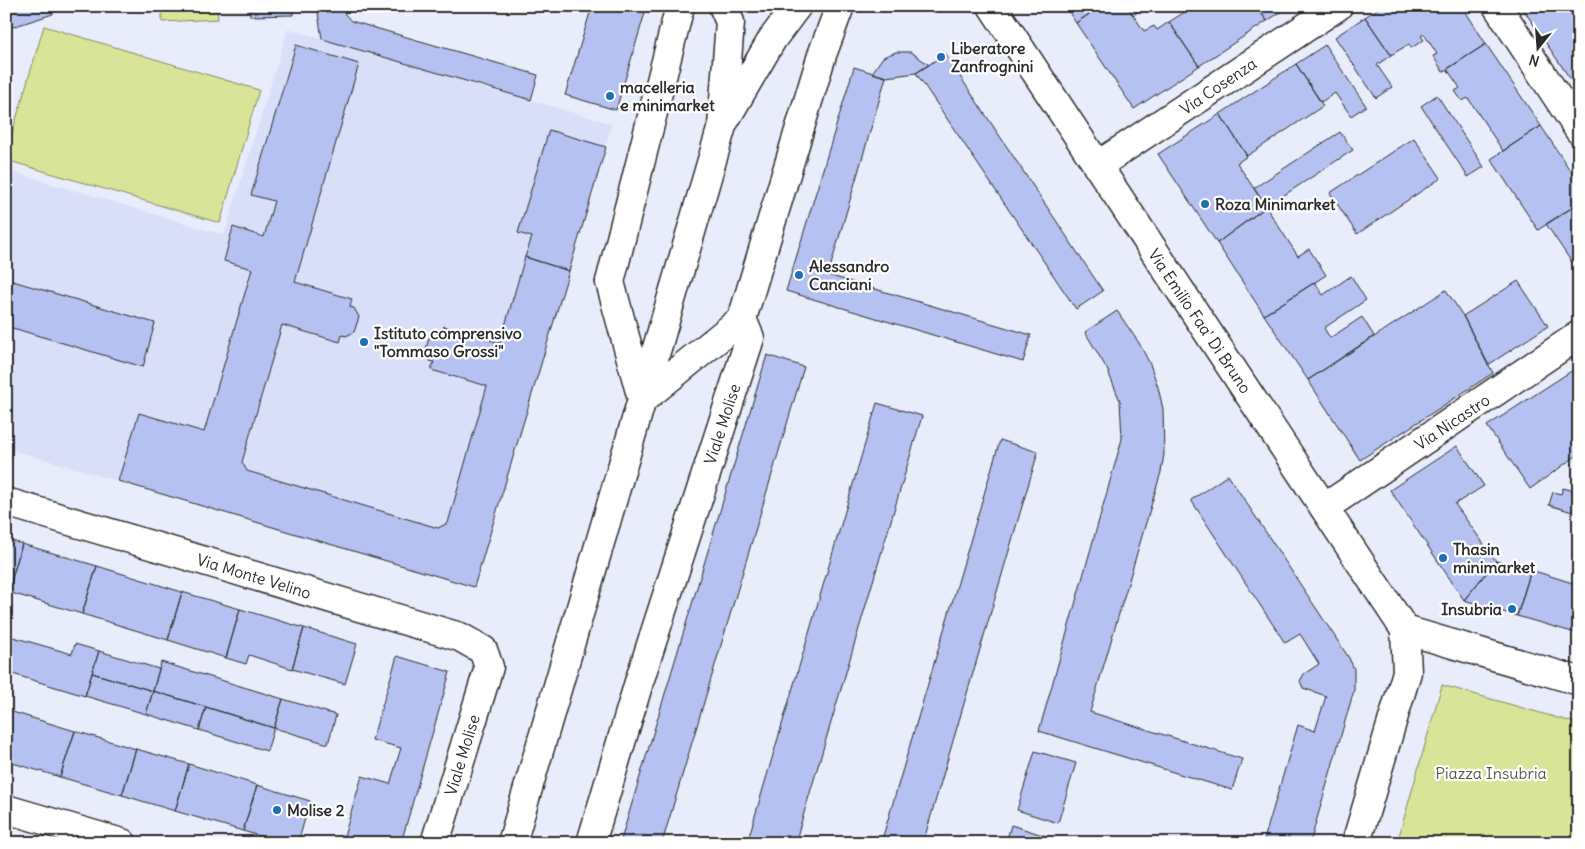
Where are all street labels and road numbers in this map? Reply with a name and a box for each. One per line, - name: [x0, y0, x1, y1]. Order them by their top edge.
- street label: Via Cosenza: [1176, 53, 1260, 119]
- street label: Via Emilio Faa' Di Bruno: [1144, 245, 1256, 397]
- street label: Viale Molise: [700, 381, 744, 467]
- street label: Via Nicastro: [1411, 390, 1493, 454]
- street label: Via Monte Velino: [194, 549, 314, 603]
- street label: Viale Molise: [440, 712, 484, 798]

